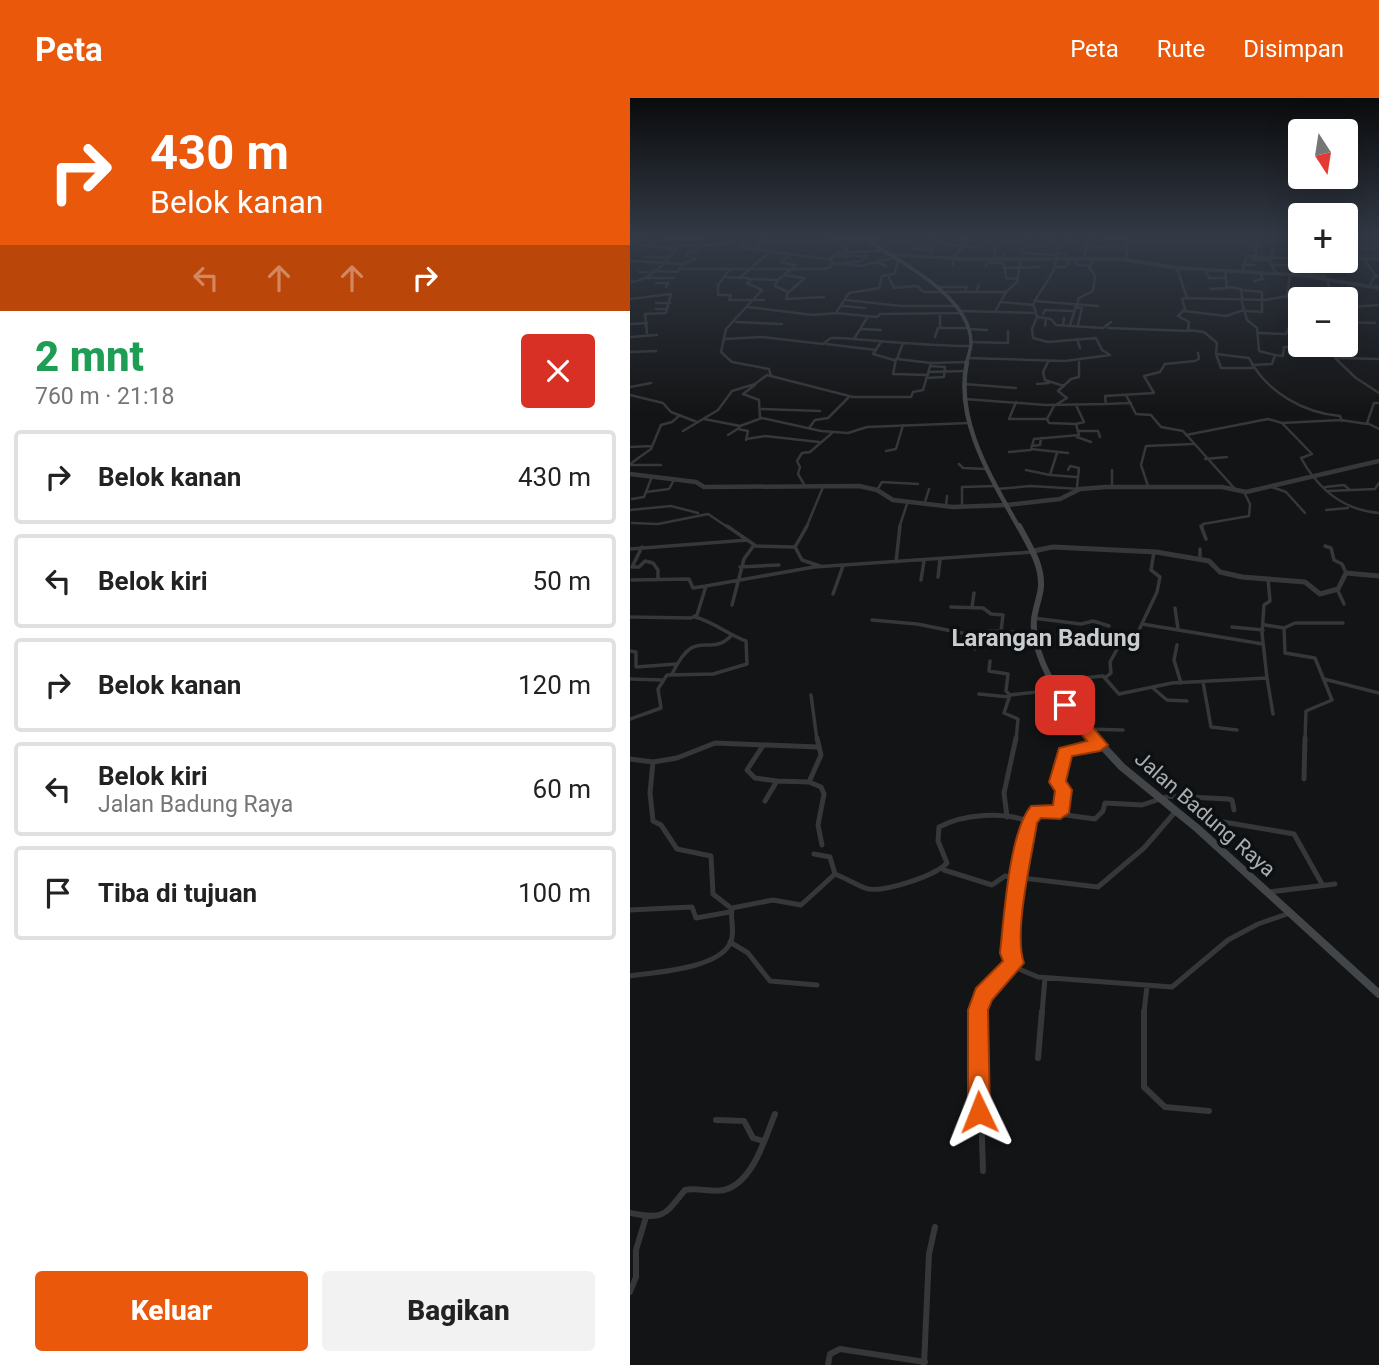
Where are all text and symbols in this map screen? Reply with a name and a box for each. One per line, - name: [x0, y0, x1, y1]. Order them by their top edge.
- text: Peta: [35, 30, 103, 69]
- text: Peta: [1070, 35, 1119, 63]
- text: Rute: [1157, 35, 1205, 63]
- text: Disimpan: [1243, 35, 1344, 63]
- north arrow: [1288, 119, 1358, 189]
- map controls: [1288, 119, 1358, 357]
- text: 430 m: [150, 124, 289, 181]
- icon: right: [35, 126, 126, 217]
- text: Belok kanan: [150, 183, 323, 221]
- button: +: [1288, 203, 1358, 273]
- icon: left: [187, 259, 225, 297]
- icon: ahead: [260, 259, 298, 297]
- icon: ahead: [333, 259, 371, 297]
- icon: right: [406, 259, 444, 297]
- button: −: [1288, 287, 1358, 357]
- text: 2 mnt: [35, 332, 144, 381]
- button: close: [521, 334, 595, 408]
- text: 760 m · 21:18: [35, 383, 174, 410]
- icon: right: [39, 458, 77, 496]
- text: Belok kanan: [98, 462, 241, 492]
- text: 430 m: [518, 462, 591, 492]
- icon: left: [39, 562, 77, 600]
- text: Belok kiri: [98, 566, 208, 596]
- text: 50 m: [533, 566, 591, 596]
- district label: Larangan Badung: [952, 624, 1140, 652]
- icon: right: [39, 666, 77, 704]
- text: Belok kanan: [98, 670, 241, 700]
- text: 120 m: [518, 670, 591, 700]
- pin: [1035, 675, 1095, 735]
- icon: arrive: [1046, 686, 1084, 724]
- street label: Jalan Badung Raya: [1130, 746, 1280, 882]
- text: Belok kiri: [98, 761, 208, 791]
- icon: left: [39, 770, 77, 808]
- text: 60 m: [533, 774, 591, 804]
- text: Jalan Badung Raya: [98, 791, 293, 818]
- icon: arrive: [39, 874, 77, 912]
- text: Tiba di tujuan: [98, 878, 257, 908]
- text: 100 m: [518, 878, 591, 908]
- position arrow: [942, 1075, 1016, 1149]
- button: Keluar: [35, 1271, 308, 1351]
- button: Bagikan: [322, 1271, 595, 1351]

